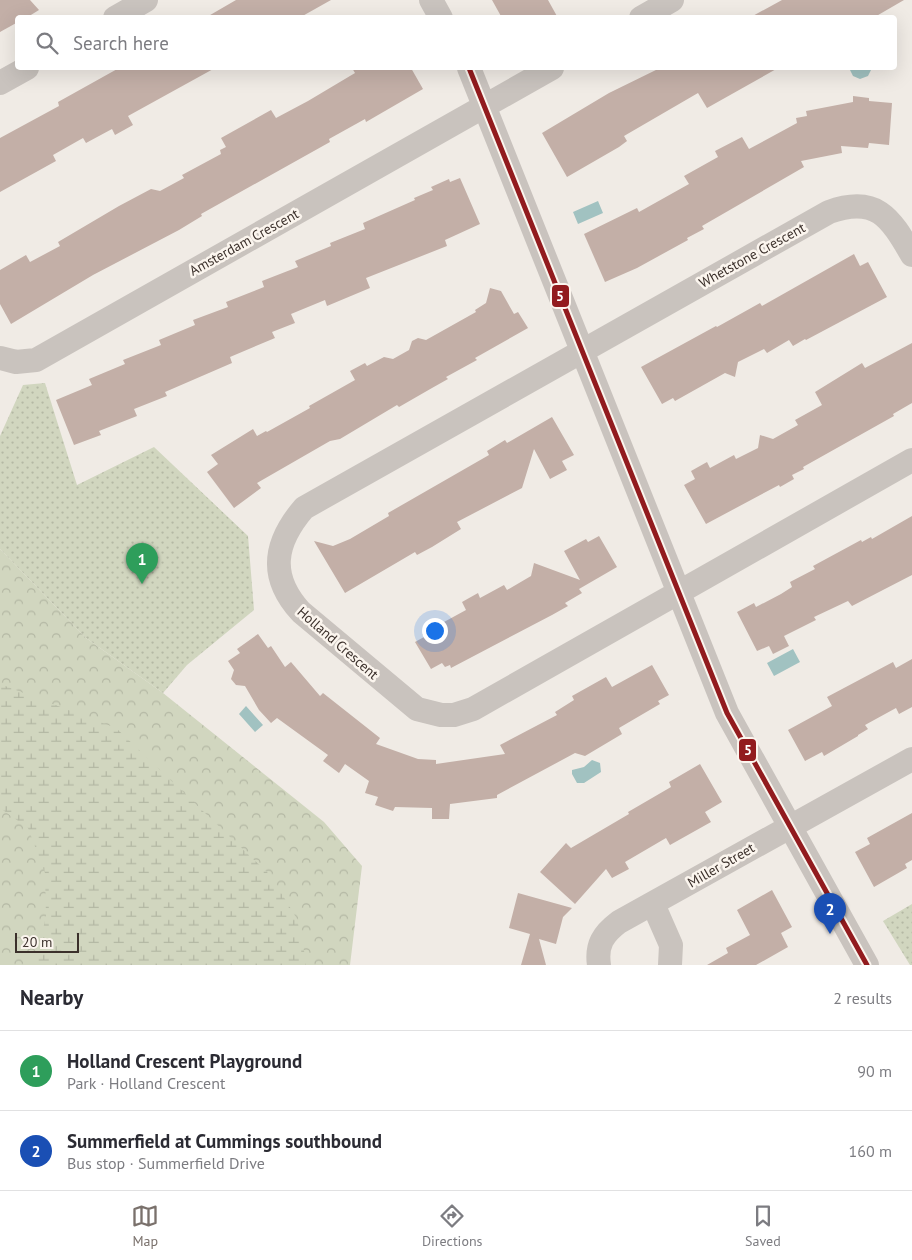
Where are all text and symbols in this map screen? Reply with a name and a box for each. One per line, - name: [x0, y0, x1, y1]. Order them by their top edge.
- search box: [15, 15, 897, 70]
- icon: search: [33, 29, 61, 57]
- text: Search here: [73, 31, 169, 55]
- street label: Amsterdam Crescent: [186, 204, 302, 280]
- street label: Whetstone Crescent: [696, 218, 808, 292]
- line badge: 5: [551, 284, 570, 308]
- text: 5: [556, 287, 564, 305]
- pin: 1: [126, 543, 158, 584]
- street label: Holland Crescent: [294, 603, 383, 683]
- your location: [422, 618, 448, 644]
- line badge: 5: [738, 738, 757, 762]
- text: 5: [744, 741, 752, 759]
- street label: Miller Street: [684, 838, 758, 891]
- pin: 2: [814, 893, 846, 934]
- scale bar: [15, 930, 79, 953]
- text: 20 m: [22, 933, 52, 951]
- text: Nearby: [20, 984, 83, 1011]
- text: 2 results: [833, 988, 892, 1008]
- text: Holland Crescent Playground: [67, 1049, 302, 1073]
- text: 1: [31, 1061, 41, 1081]
- text: 90 m: [857, 1061, 892, 1081]
- text: Park · Holland Crescent: [67, 1073, 225, 1093]
- text: Summerfield at Cummings southbound: [67, 1129, 382, 1153]
- text: 2: [31, 1141, 41, 1161]
- text: 160 m: [849, 1141, 892, 1161]
- text: Bus stop · Summerfield Drive: [67, 1153, 265, 1173]
- tab: Map: [131, 1202, 159, 1250]
- tab: Directions: [422, 1202, 482, 1250]
- tab: Saved: [745, 1202, 781, 1250]

